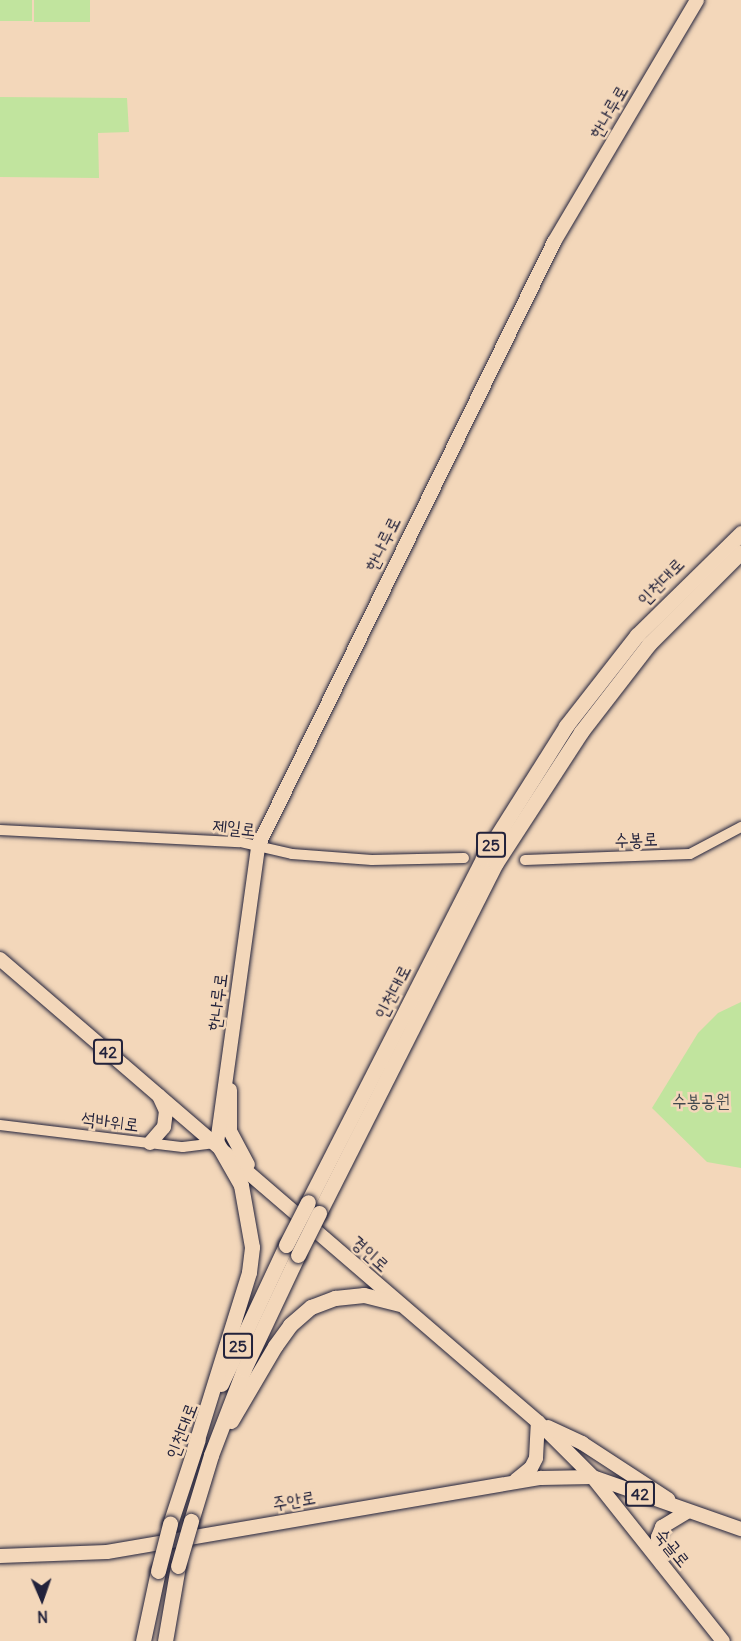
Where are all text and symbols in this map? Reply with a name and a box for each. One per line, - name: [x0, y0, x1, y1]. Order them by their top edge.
- street label: 한나루로: [585, 82, 633, 142]
- street label: 한나루로: [361, 513, 405, 575]
- street label: 인천대로: [633, 554, 689, 610]
- street label: 제일로: [211, 815, 257, 841]
- street label: 수봉로: [614, 828, 658, 852]
- road number: 25: [476, 832, 506, 858]
- street label: 인천대로: [370, 961, 416, 1023]
- street label: 한나루로: [204, 972, 232, 1032]
- road number: 42: [92, 1039, 124, 1065]
- park label: 수봉공원: [672, 1090, 730, 1112]
- street label: 석바위로: [80, 1108, 140, 1136]
- street label: 경인로: [347, 1231, 393, 1277]
- road number: 25: [223, 1333, 253, 1359]
- street label: 인천대로: [162, 1400, 202, 1462]
- road number: 42: [624, 1481, 656, 1507]
- street label: 주안로: [271, 1487, 317, 1515]
- street label: 숙골로: [650, 1524, 694, 1572]
- north arrow: [12, 1569, 72, 1629]
- text: N: [37, 1607, 49, 1627]

